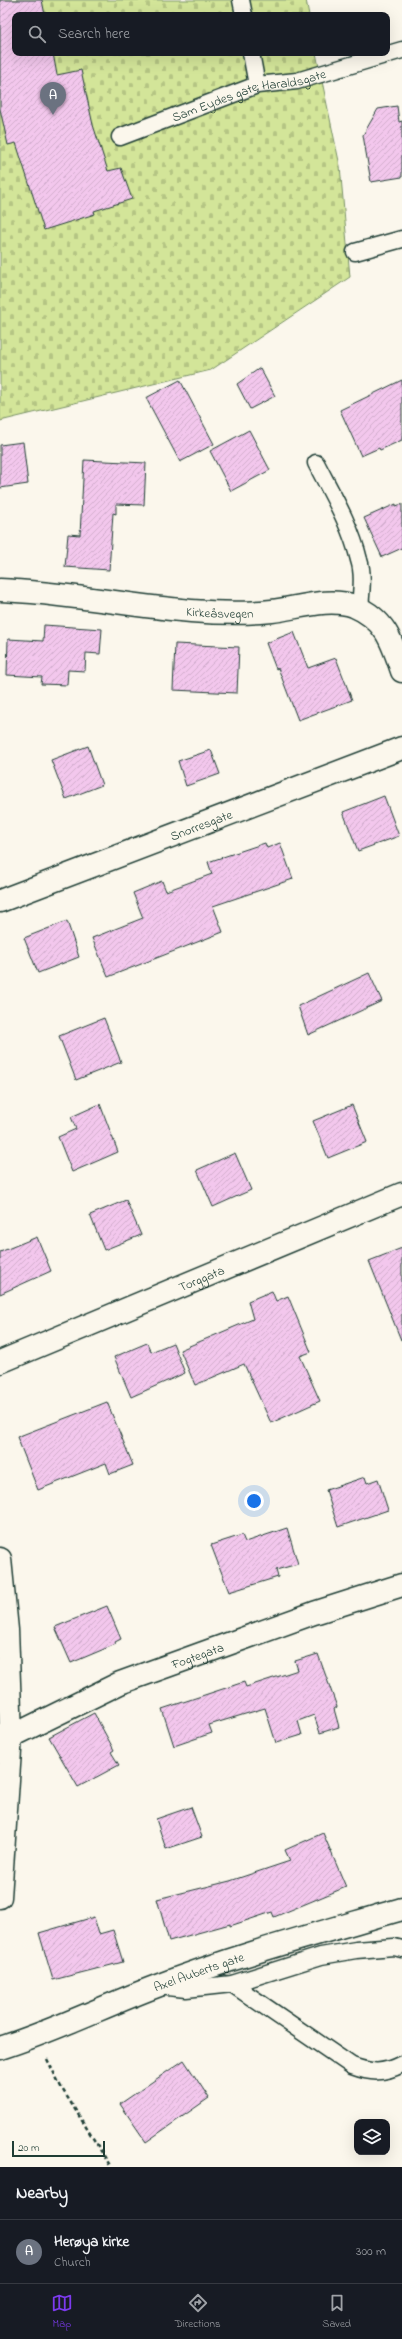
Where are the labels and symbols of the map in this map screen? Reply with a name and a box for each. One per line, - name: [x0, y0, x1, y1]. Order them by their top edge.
- street label: Sam Eydes gate; Haraldsgate: [169, 65, 328, 127]
- pin: A: [40, 82, 66, 115]
- street label: Kirkeåsvegen: [185, 603, 254, 625]
- street label: Snorresgate: [168, 805, 235, 846]
- street label: Torggata: [176, 1261, 227, 1297]
- your location: [244, 1491, 264, 1511]
- street label: Fogtegata: [168, 1638, 227, 1675]
- street label: Axel Auberts gate: [151, 1948, 247, 1997]
- scale bar: [12, 2139, 105, 2158]

